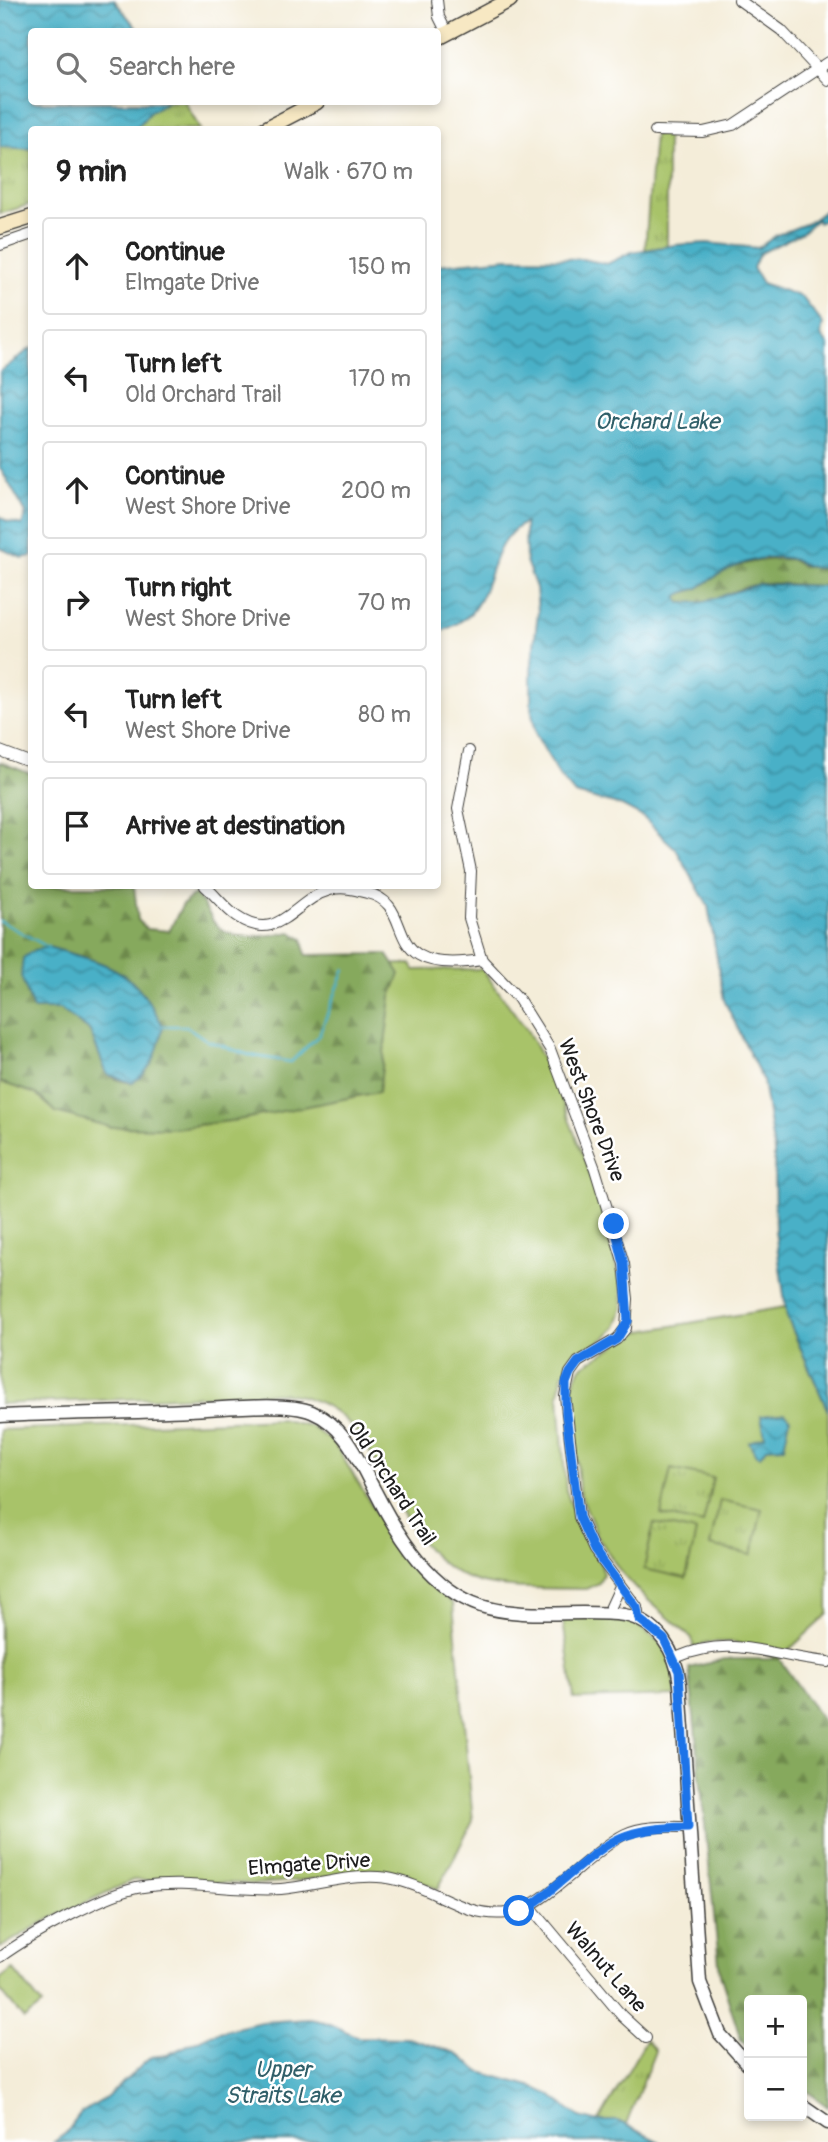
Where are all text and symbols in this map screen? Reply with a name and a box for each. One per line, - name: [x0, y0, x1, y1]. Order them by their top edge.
- search box: [28, 28, 441, 105]
- icon: search: [52, 48, 90, 86]
- text: Search here: [108, 51, 235, 83]
- text: 9 min: [56, 153, 127, 190]
- text: Walk · 670 m: [284, 157, 413, 186]
- text: Continue: [125, 236, 225, 268]
- icon: ahead: [58, 247, 96, 285]
- text: 150 m: [348, 252, 411, 281]
- text: Elmgate Drive: [125, 268, 259, 297]
- text: Turn left: [125, 348, 221, 380]
- icon: left: [58, 359, 96, 397]
- text: 170 m: [349, 364, 411, 393]
- text: Old Orchard Trail: [125, 380, 282, 409]
- water label: Orchard Lake: [595, 407, 722, 436]
- text: Continue: [125, 460, 225, 492]
- icon: ahead: [58, 471, 96, 509]
- text: 200 m: [341, 476, 411, 505]
- text: West Shore Drive: [125, 492, 290, 521]
- text: Turn right: [125, 572, 231, 604]
- icon: right: [58, 583, 96, 621]
- text: 70 m: [358, 588, 411, 617]
- text: West Shore Drive: [125, 604, 290, 633]
- text: Turn left: [125, 684, 221, 716]
- icon: left: [58, 695, 96, 733]
- text: 80 m: [358, 700, 411, 729]
- text: West Shore Drive: [125, 716, 290, 745]
- icon: arrive: [58, 807, 96, 845]
- text: Arrive at destination: [125, 810, 345, 842]
- street label: West Shore Drive: [552, 1035, 631, 1186]
- route end: [598, 1208, 629, 1239]
- street label: Old Orchard Trail: [341, 1416, 442, 1551]
- street label: Elmgate Drive: [247, 1847, 372, 1882]
- route start: [503, 1895, 534, 1926]
- street label: Walnut Lane: [559, 1916, 653, 2019]
- map controls: [744, 1995, 807, 2121]
- button: +: [744, 1995, 807, 2058]
- water label: Upper Straits Lake: [226, 2055, 343, 2110]
- button: −: [744, 2058, 807, 2121]

